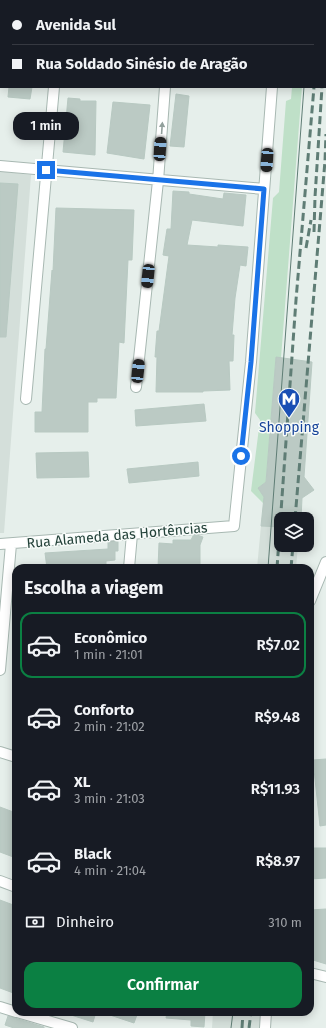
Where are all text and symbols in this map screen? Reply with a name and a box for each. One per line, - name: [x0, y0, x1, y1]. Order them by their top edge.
- text: Avenida Sul: [36, 16, 116, 34]
- text: Rua Soldado Sinésio de Aragão: [36, 55, 248, 73]
- callout: 1 min: [13, 112, 79, 140]
- text: 1 min: [30, 118, 62, 133]
- one-way arrow: [158, 122, 165, 134]
- car: [153, 137, 167, 161]
- car: [260, 148, 274, 172]
- route end: [37, 161, 55, 179]
- car: [141, 263, 155, 289]
- car: [131, 358, 145, 384]
- metro station icon: Shopping: [276, 386, 302, 419]
- place label: Shopping: [259, 419, 320, 436]
- route start: [232, 447, 250, 465]
- map controls: [274, 512, 314, 552]
- button: layers: [274, 512, 314, 552]
- street label: Rua Alameda das Hortências: [26, 519, 209, 552]
- text: Escolha a viagem: [24, 577, 164, 599]
- icon: car: [26, 627, 62, 663]
- text: Econômico: [74, 629, 147, 647]
- text: R$7.02: [256, 636, 300, 654]
- text: 1 min · 21:01: [74, 647, 143, 662]
- icon: car: [26, 699, 62, 735]
- text: Conforto: [74, 701, 134, 719]
- text: R$9.48: [255, 708, 300, 726]
- text: 2 min · 21:02: [74, 719, 145, 734]
- icon: car: [26, 771, 62, 807]
- text: XL: [74, 773, 90, 791]
- text: R$11.93: [251, 780, 300, 798]
- text: 3 min · 21:03: [74, 791, 145, 806]
- icon: car: [26, 843, 62, 879]
- text: Black: [74, 845, 111, 863]
- text: R$8.97: [256, 852, 300, 870]
- text: 4 min · 21:04: [74, 863, 146, 878]
- icon: cash: [24, 911, 46, 933]
- text: Dinheiro: [56, 913, 114, 931]
- text: 310 m: [268, 915, 302, 930]
- button: Confirmar: [24, 962, 302, 1008]

